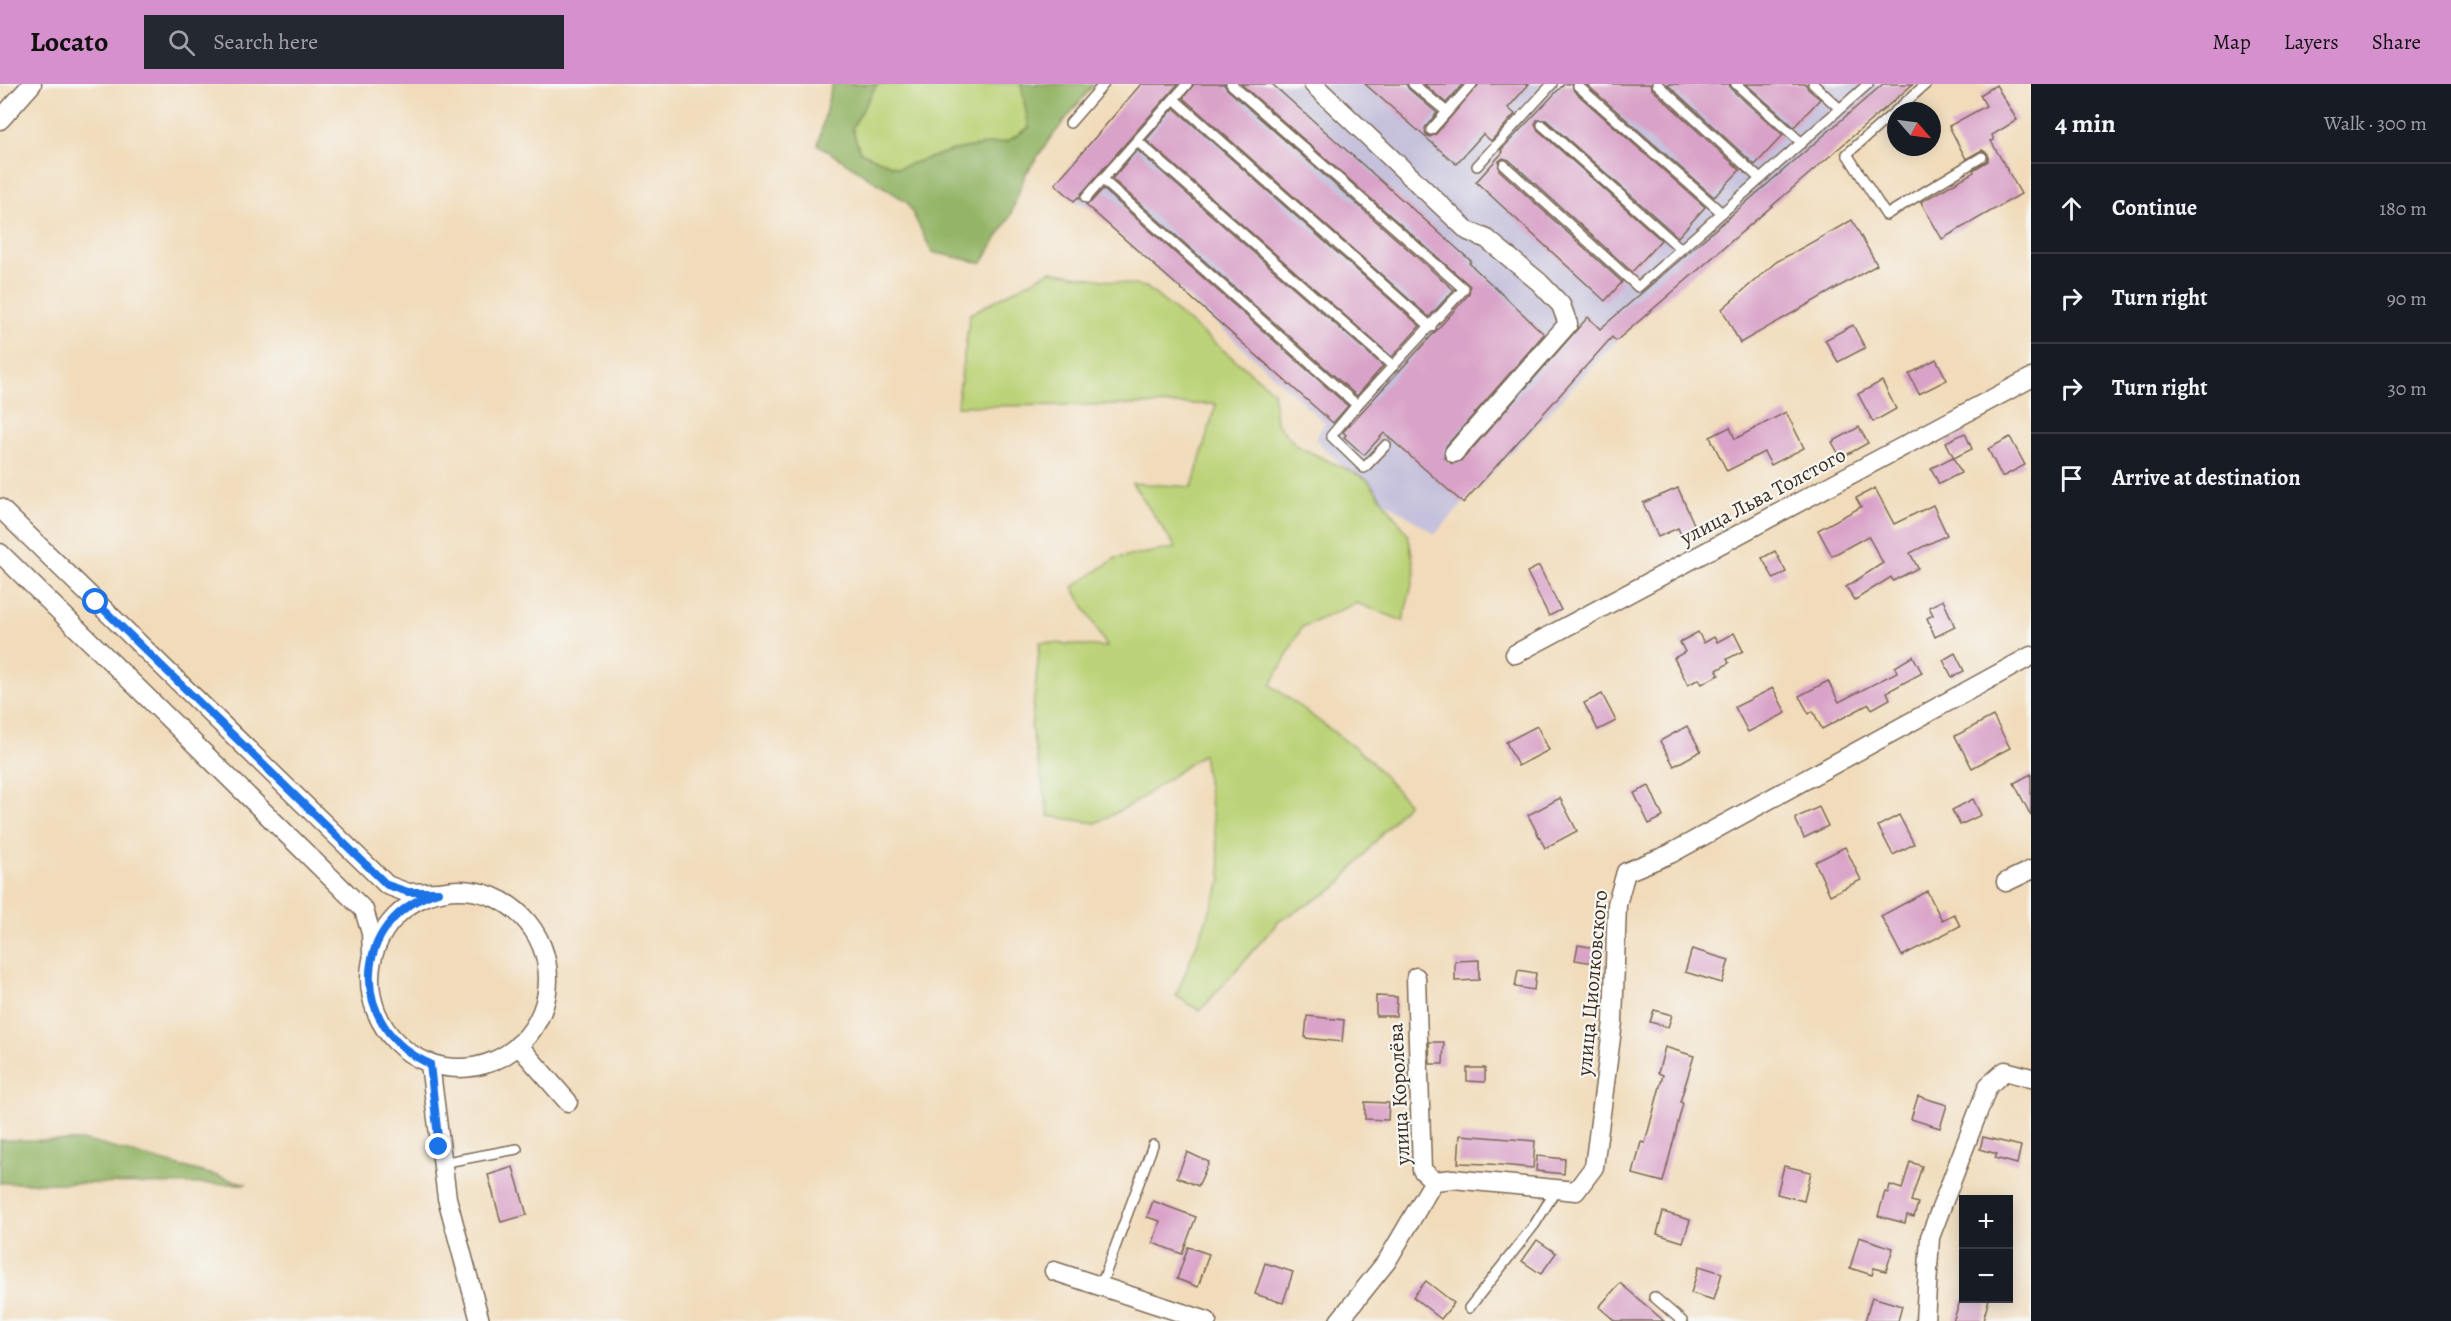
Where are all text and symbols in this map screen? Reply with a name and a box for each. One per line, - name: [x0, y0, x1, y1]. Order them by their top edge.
- search box: [144, 15, 564, 69]
- text: Locato: [30, 23, 108, 61]
- icon: search: [165, 26, 198, 59]
- text: Search here: [213, 27, 318, 57]
- text: Map: [2212, 28, 2251, 56]
- text: Layers: [2284, 28, 2339, 56]
- text: Share: [2372, 28, 2421, 56]
- north arrow: [1887, 102, 1941, 156]
- text: 4 min: [2055, 106, 2116, 141]
- text: Walk · 300 m: [2324, 110, 2427, 137]
- icon: ahead: [2055, 192, 2088, 225]
- text: Continue: [2112, 193, 2197, 223]
- text: 180 m: [2379, 195, 2427, 222]
- icon: right: [2055, 282, 2088, 315]
- text: Turn right: [2112, 283, 2208, 313]
- text: 90 m: [2387, 285, 2427, 312]
- icon: right: [2055, 372, 2088, 405]
- text: Turn right: [2112, 373, 2208, 403]
- text: 30 m: [2387, 375, 2427, 402]
- street label: улица Льва Толстого: [1674, 440, 1851, 552]
- icon: arrive: [2055, 462, 2088, 495]
- text: Arrive at destination: [2112, 463, 2301, 493]
- route start: [82, 588, 108, 614]
- street label: улица Циолковского: [1570, 889, 1614, 1078]
- street label: улица Королёва: [1381, 1022, 1417, 1167]
- route end: [425, 1133, 451, 1159]
- map controls: [1959, 1195, 2013, 1303]
- button: +: [1959, 1195, 2013, 1249]
- button: −: [1959, 1249, 2013, 1303]

